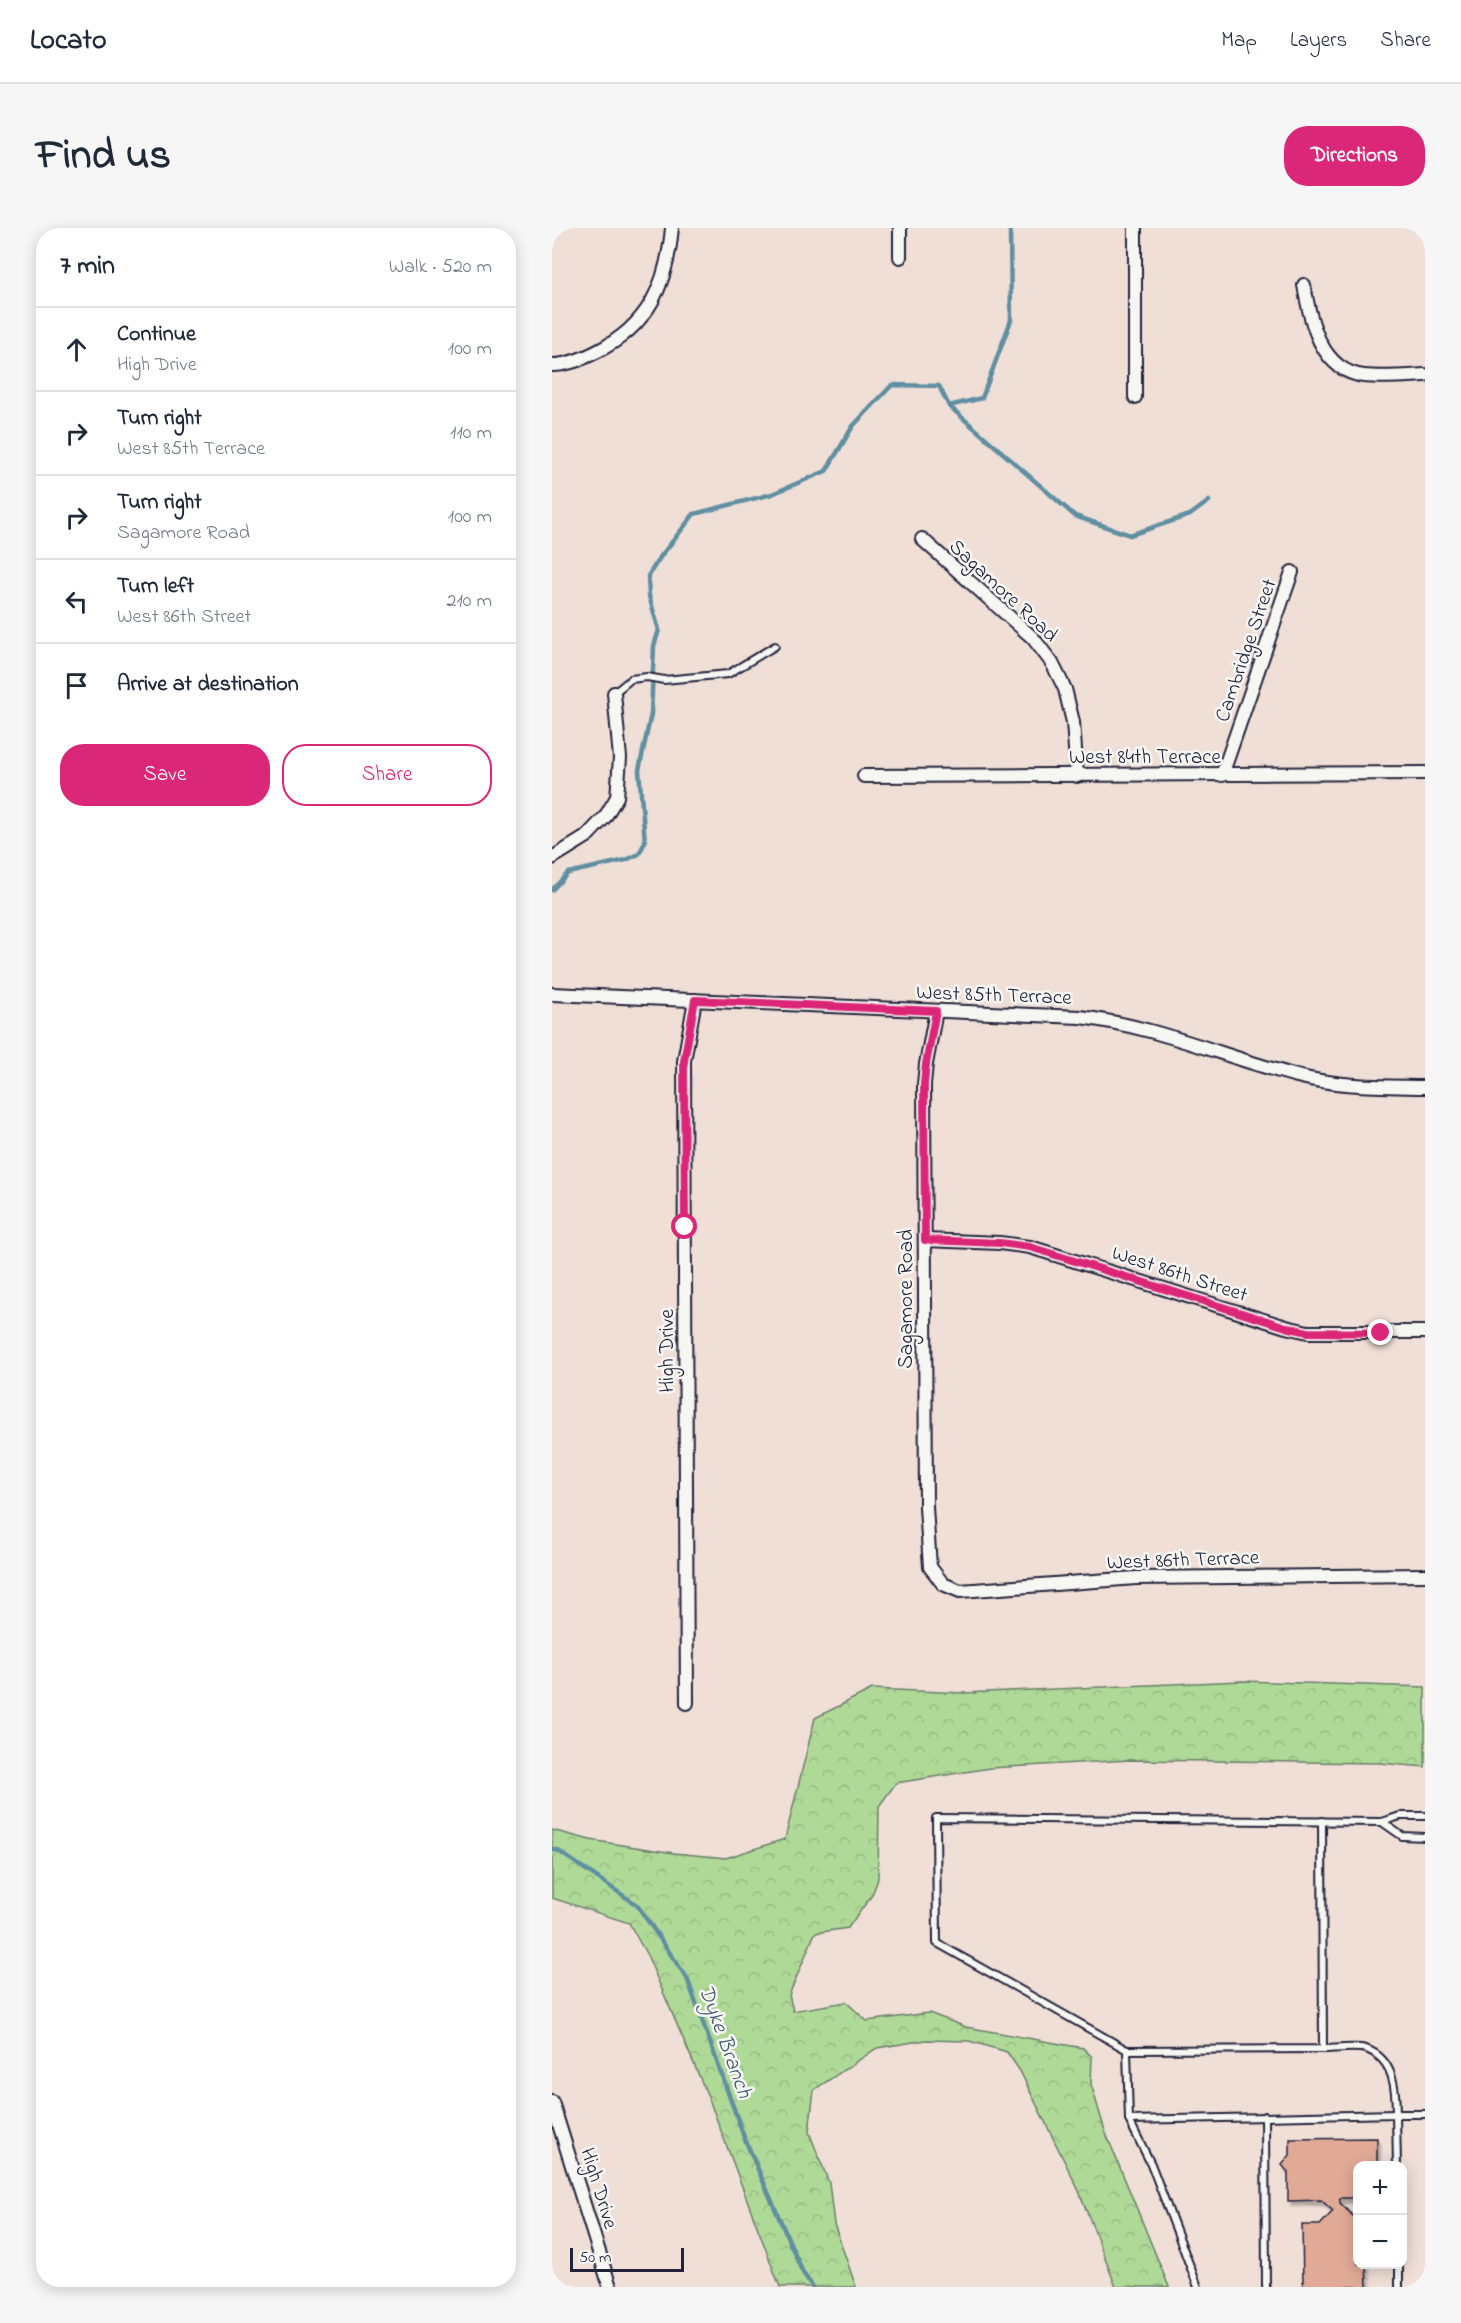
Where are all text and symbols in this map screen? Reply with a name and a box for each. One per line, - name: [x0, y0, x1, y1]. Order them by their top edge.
- text: Locato: [30, 21, 106, 62]
- text: Map: [1221, 26, 1257, 56]
- text: Layers: [1290, 26, 1347, 56]
- text: Share: [1380, 26, 1431, 56]
- text: Find us: [36, 126, 171, 187]
- button: Directions: [1284, 126, 1425, 186]
- text: 7 min: [60, 248, 115, 286]
- text: Walk · 520 m: [389, 253, 492, 282]
- text: Continue: [117, 319, 196, 351]
- icon: ahead: [60, 333, 93, 366]
- text: 100 m: [448, 335, 492, 364]
- text: High Drive: [117, 351, 197, 380]
- text: Turn right: [117, 403, 202, 435]
- icon: right: [60, 417, 93, 450]
- text: 110 m: [450, 419, 492, 448]
- text: West 85th Terrace: [117, 435, 265, 464]
- text: Turn right: [117, 487, 202, 519]
- icon: right: [60, 501, 93, 534]
- text: 100 m: [448, 503, 492, 532]
- text: Sagamore Road: [117, 519, 250, 548]
- street label: Sagamore Road: [940, 533, 1064, 652]
- text: Turn left: [117, 571, 194, 603]
- street label: Cambridge Street: [1208, 575, 1287, 727]
- icon: left: [60, 585, 93, 618]
- text: 210 m: [447, 587, 492, 616]
- text: West 86th Street: [117, 603, 251, 632]
- icon: arrive: [60, 669, 93, 702]
- text: Arrive at destination: [117, 669, 299, 701]
- street label: West 84th Terrace: [1069, 743, 1222, 773]
- button: Save: [60, 744, 270, 806]
- button: Share: [282, 744, 492, 806]
- street label: West 85th Terrace: [916, 978, 1073, 1014]
- route start: [671, 1213, 697, 1239]
- street label: Sagamore Road: [892, 1229, 924, 1369]
- street label: West 86th Street: [1108, 1239, 1251, 1311]
- street label: High Drive: [653, 1309, 685, 1393]
- route end: [1367, 1319, 1393, 1345]
- street label: West 86th Terrace: [1106, 1543, 1260, 1579]
- water label: Dyke Branch: [689, 1981, 760, 2103]
- street label: High Drive: [570, 2144, 625, 2234]
- map controls: [1353, 2161, 1407, 2269]
- button: +: [1353, 2161, 1407, 2215]
- button: −: [1353, 2215, 1407, 2269]
- scale bar: [570, 2245, 684, 2272]
- text: 50 m: [579, 2246, 611, 2270]

